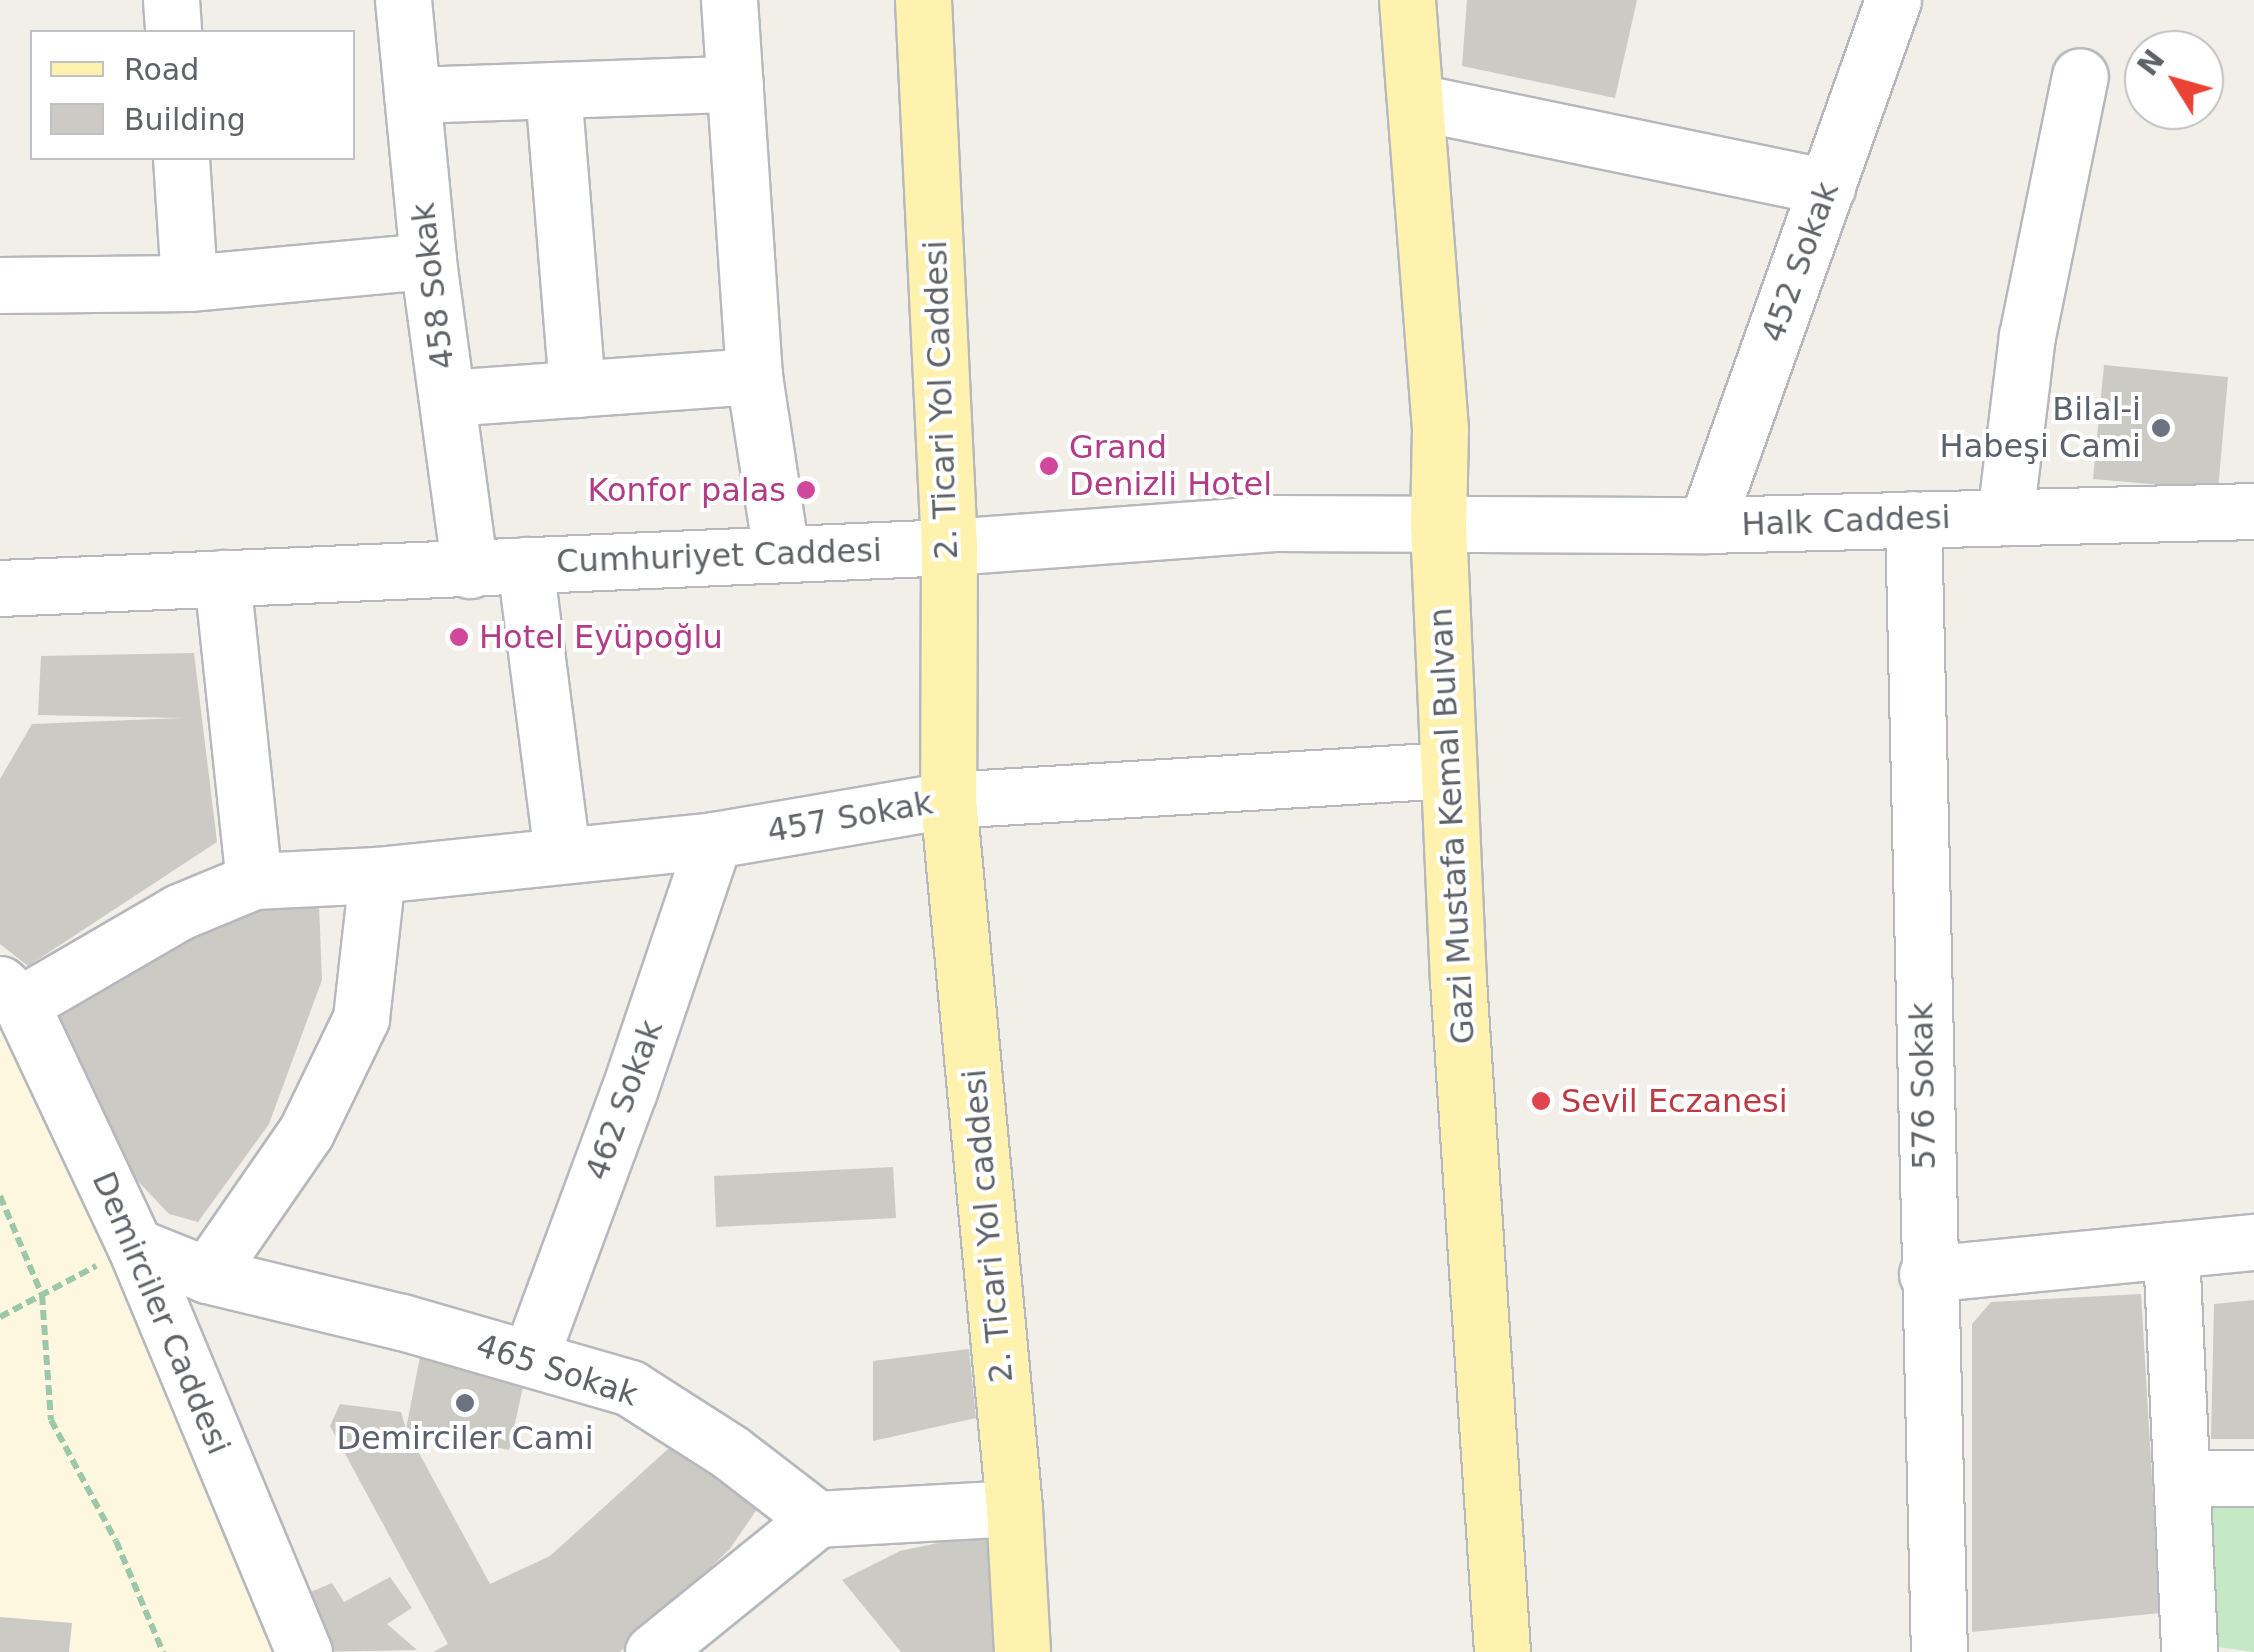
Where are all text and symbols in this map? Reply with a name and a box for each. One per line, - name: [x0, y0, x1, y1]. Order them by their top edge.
- legend: [30, 30, 355, 160]
- north arrow: [2124, 30, 2224, 130]
- text: N: [2131, 44, 2171, 82]
- text: Road: [124, 52, 199, 87]
- text: Building: [124, 102, 246, 137]
- street label: 452 Sokak: [1753, 177, 1847, 347]
- street label: 458 Sokak: [404, 201, 462, 371]
- street label: 2. Ticari Yol Caddesi: [916, 240, 966, 560]
- place label: Bilal-i Habeşi Cami: [1940, 391, 2141, 466]
- marker: Bilal-i Habeşi Cami: [2150, 417, 2172, 439]
- place label: Grand Denizli Hotel: [1069, 429, 1272, 504]
- marker: Grand Denizli Hotel: [1038, 455, 1060, 477]
- place label: Konfor palas: [587, 471, 786, 509]
- marker: Konfor palas: [795, 479, 817, 501]
- street label: Halk Caddesi: [1741, 498, 1951, 544]
- street label: Cumhuriyet Caddesi: [556, 531, 882, 581]
- street label: Gazi Mustafa Kemal Bulvan: [1421, 607, 1483, 1045]
- place label: Hotel Eyüpoğlu: [479, 618, 723, 656]
- marker: Hotel Eyüpoğlu: [448, 626, 470, 648]
- street label: 457 Sokak: [764, 784, 936, 850]
- street label: 576 Sokak: [1902, 1002, 1944, 1170]
- street label: 462 Sokak: [577, 1015, 671, 1185]
- street label: 2. Ticari Yol caddesi: [955, 1068, 1021, 1384]
- place label: Sevil Eczanesi: [1561, 1082, 1788, 1120]
- marker: Sevil Eczanesi: [1530, 1090, 1552, 1112]
- street label: Demirciler Caddesi: [84, 1166, 238, 1460]
- street label: 465 Sokak: [472, 1326, 642, 1414]
- marker: Demirciler Cami: [454, 1392, 476, 1414]
- place label: Demirciler Cami: [336, 1419, 594, 1457]

